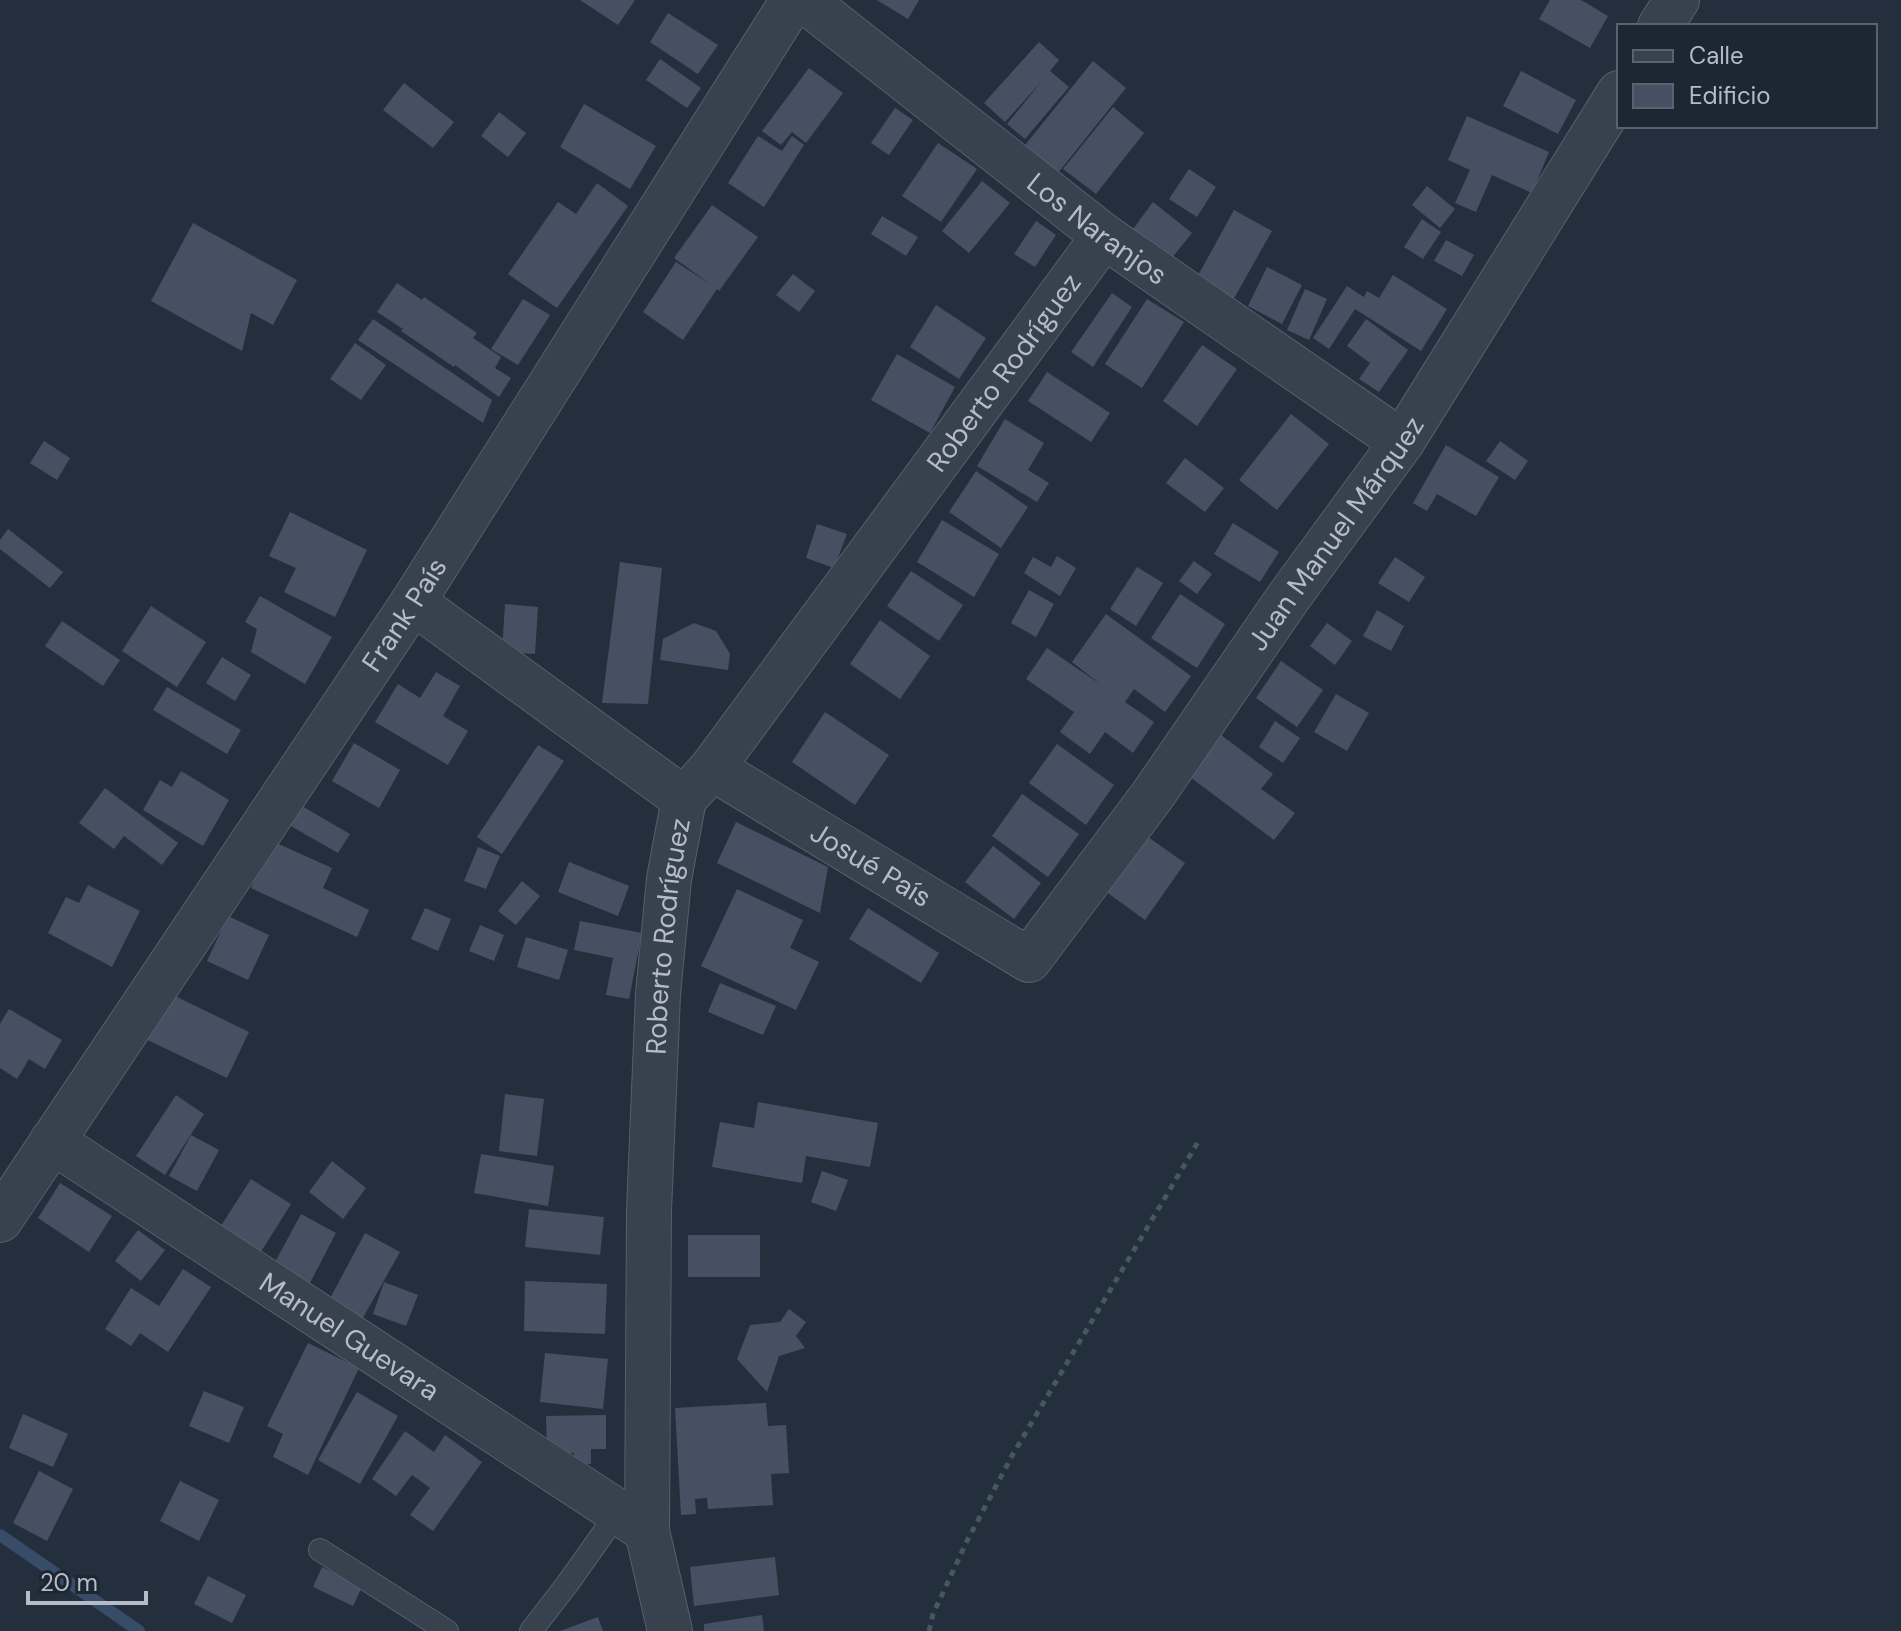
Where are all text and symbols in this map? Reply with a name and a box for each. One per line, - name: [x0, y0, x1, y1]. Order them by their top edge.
- legend: [1617, 24, 1877, 128]
- text: Calle: [1689, 40, 1744, 71]
- text: Edificio: [1689, 80, 1771, 111]
- street label: Los Naranjos: [1020, 164, 1175, 293]
- street label: Roberto Rodríguez: [918, 266, 1089, 479]
- street label: Juan Manuel Márquez: [1239, 409, 1432, 658]
- street label: Frank País: [353, 550, 455, 679]
- street label: Josué País: [804, 813, 939, 915]
- street label: Roberto Rodríguez: [637, 815, 699, 1055]
- street label: Manuel Guevara: [253, 1264, 447, 1409]
- scale bar: [28, 1555, 146, 1605]
- text: 20 m: [40, 1567, 98, 1598]

